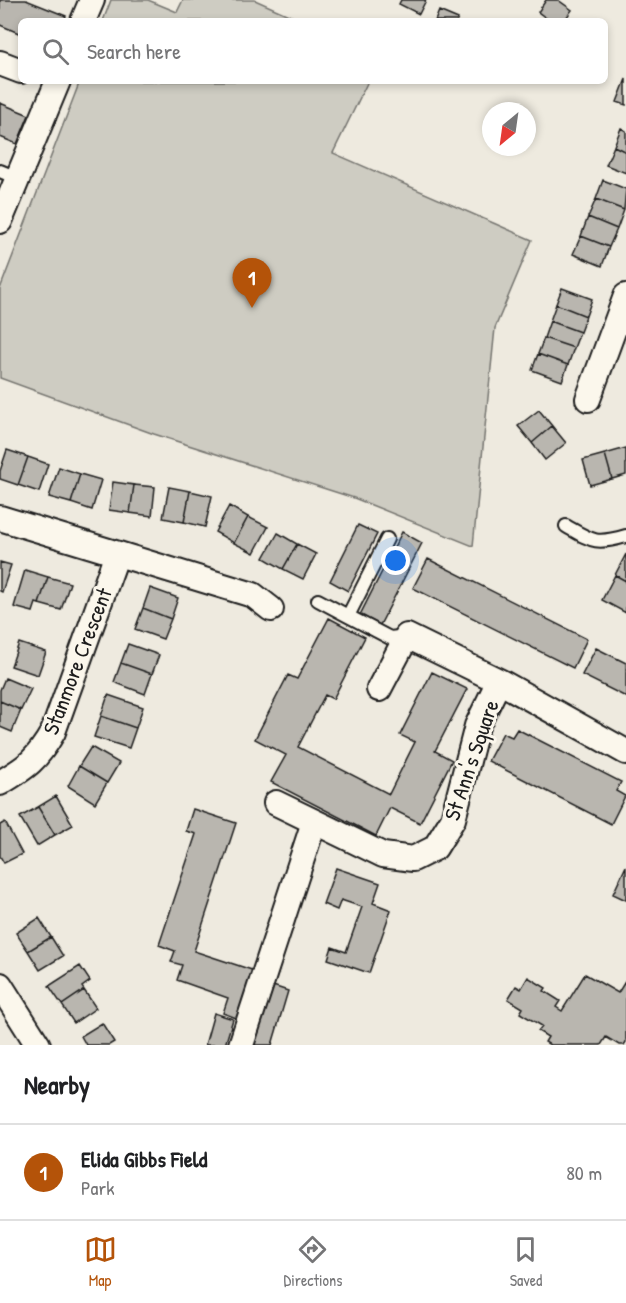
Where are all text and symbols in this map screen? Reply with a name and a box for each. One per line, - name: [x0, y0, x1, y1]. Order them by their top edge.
- search box: [18, 18, 608, 84]
- icon: search: [39, 35, 72, 68]
- text: Search here: [87, 36, 181, 66]
- north arrow: [482, 102, 536, 156]
- pin: 1: [232, 258, 272, 308]
- your location: [381, 546, 410, 575]
- street label: Stanmore Crescent: [35, 583, 119, 739]
- street label: St Ann's Square: [436, 696, 506, 824]
- text: Nearby: [24, 1067, 90, 1102]
- text: Elida Gibbs Field: [81, 1144, 207, 1174]
- text: 1: [40, 1159, 47, 1186]
- text: 80 m: [566, 1159, 602, 1186]
- text: Park: [81, 1174, 114, 1201]
- tab: Map: [84, 1233, 117, 1291]
- tab: Directions: [284, 1233, 342, 1291]
- tab: Saved: [509, 1233, 542, 1291]

